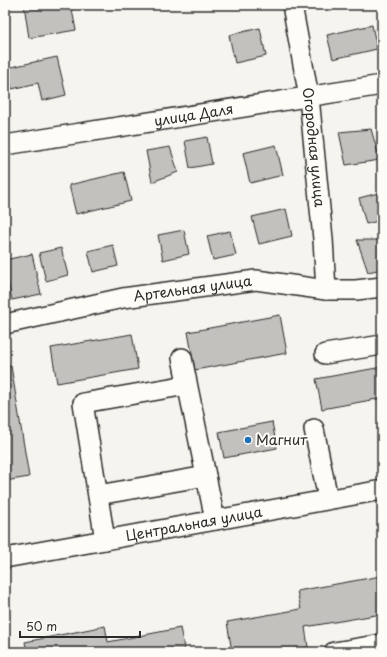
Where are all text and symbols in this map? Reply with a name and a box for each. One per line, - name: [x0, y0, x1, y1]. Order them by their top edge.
- street label: Огородная улица: [297, 86, 331, 208]
- street label: улица Даля: [152, 98, 235, 131]
- street label: Артельная улица: [132, 270, 253, 306]
- place label: Магнит: [256, 429, 308, 450]
- marker: Магнит: [243, 435, 253, 445]
- street label: Центральная улица: [124, 501, 264, 546]
- scale bar: [20, 613, 140, 639]
- text: 50 m: [26, 617, 57, 635]

